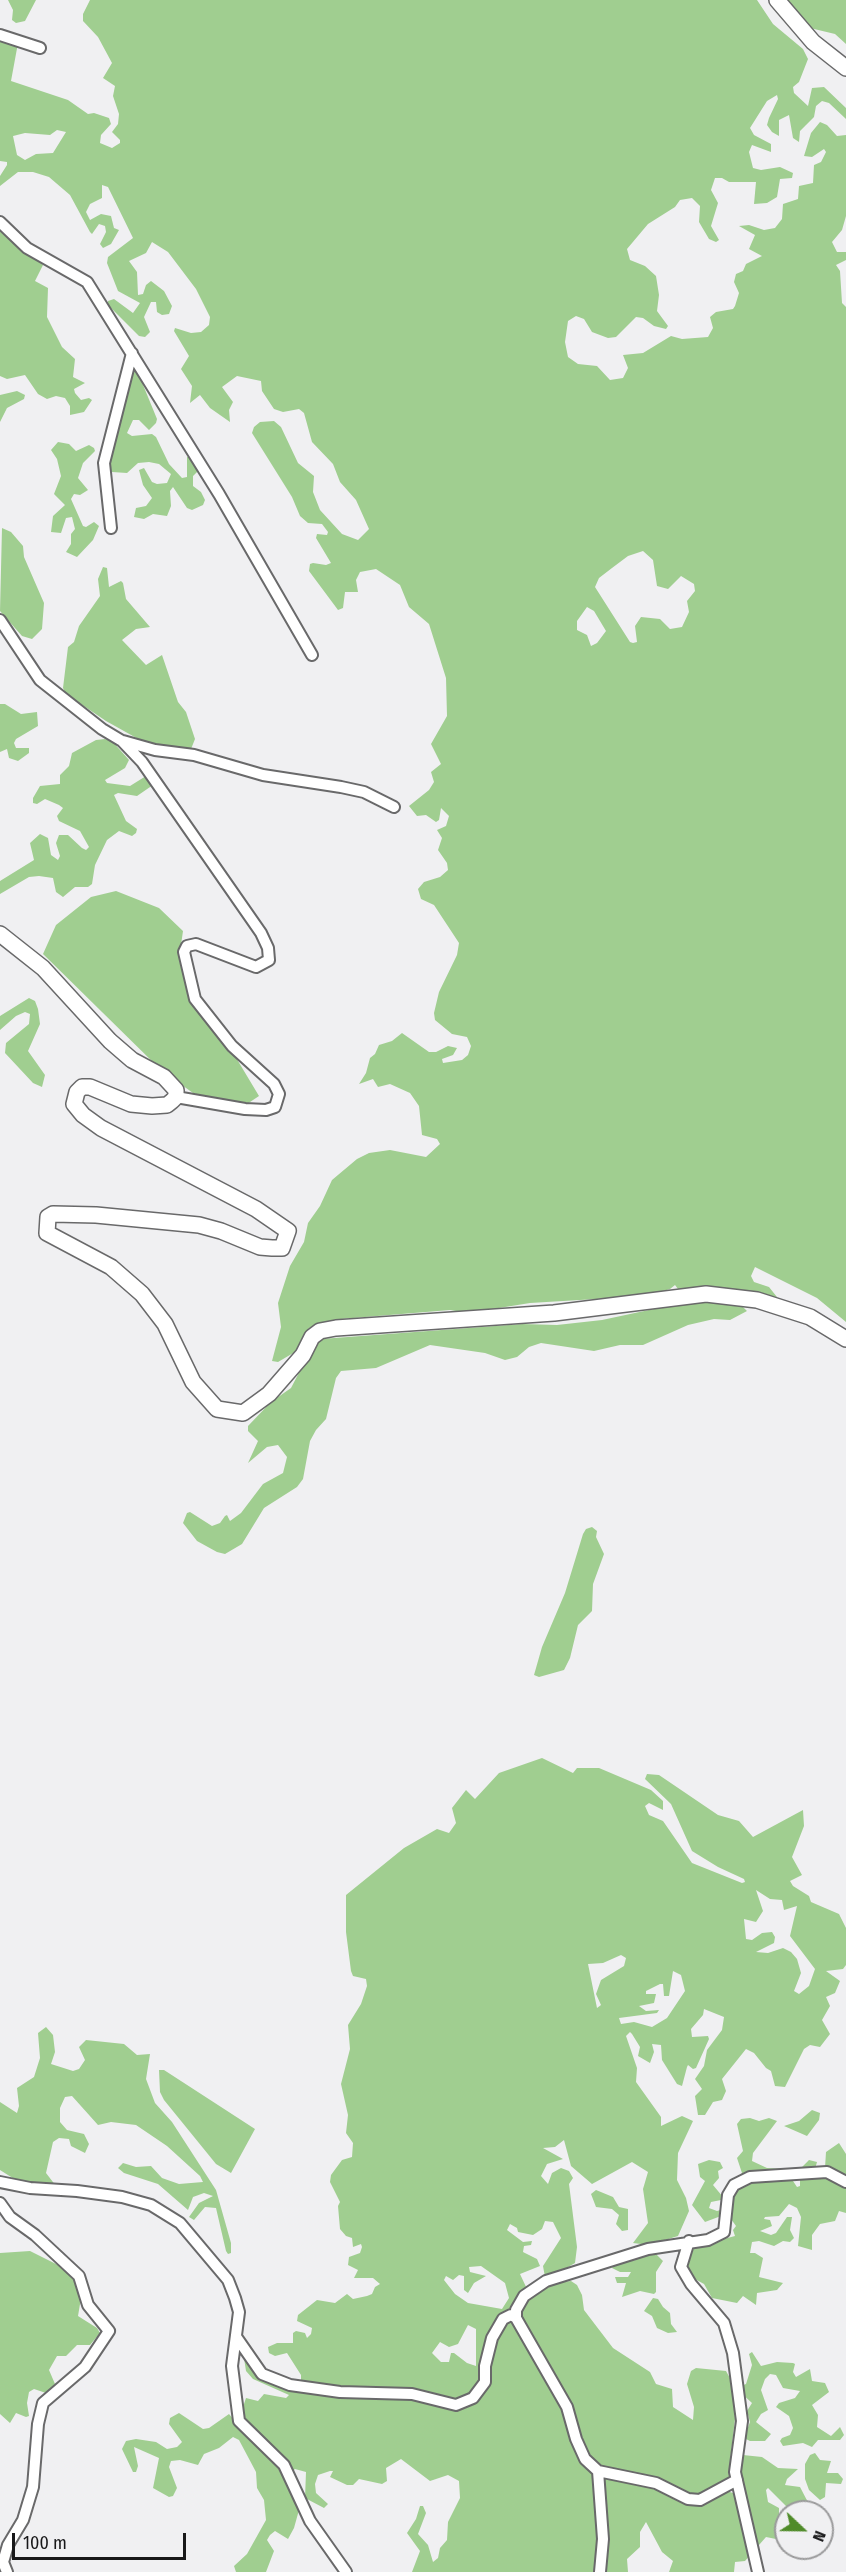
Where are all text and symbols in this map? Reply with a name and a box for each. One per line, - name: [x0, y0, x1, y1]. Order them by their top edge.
- north arrow: [774, 2500, 834, 2560]
- scale bar: [15, 2521, 189, 2559]
- text: N: [809, 2528, 830, 2544]
- text: 100 m: [23, 2532, 67, 2554]

